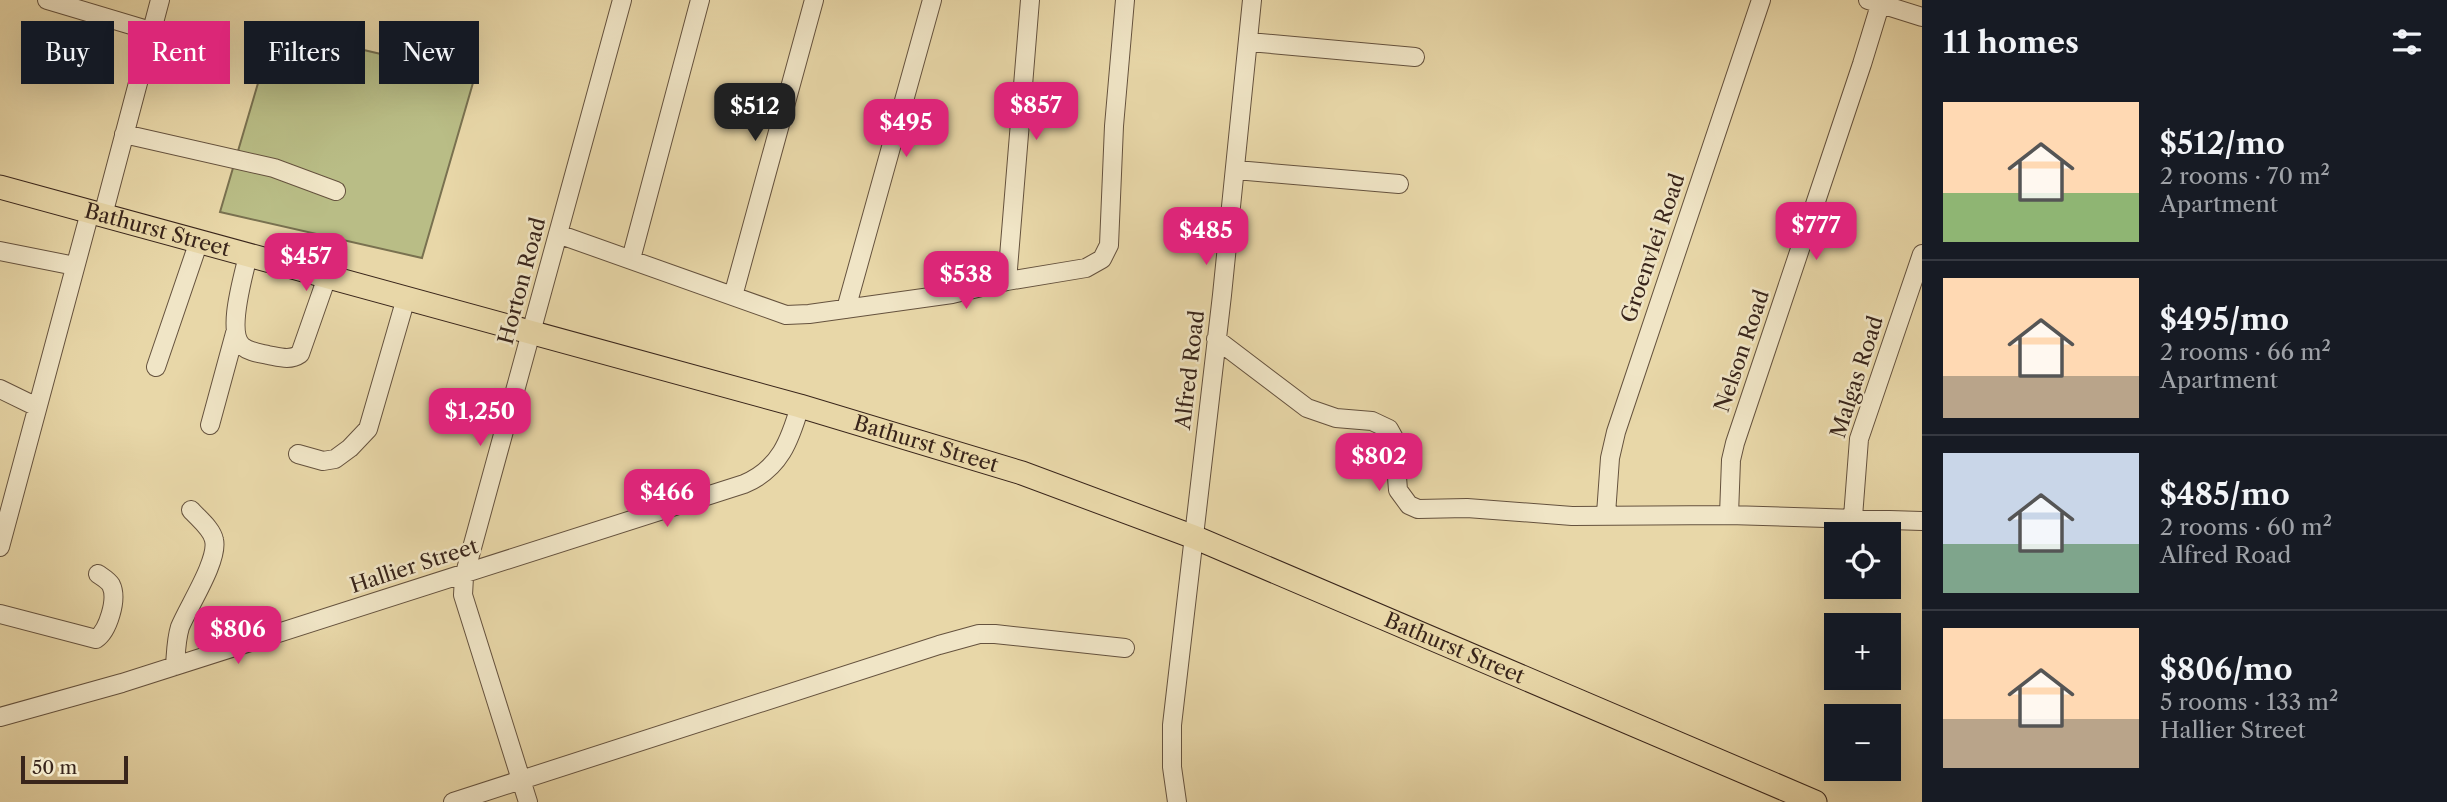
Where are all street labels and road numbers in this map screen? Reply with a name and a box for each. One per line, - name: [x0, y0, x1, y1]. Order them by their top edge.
- street label: Groenvlei Road: [1615, 170, 1690, 326]
- street label: Bathurst Street: [82, 198, 233, 262]
- street label: Horton Road: [493, 215, 550, 347]
- street label: Nelson Road: [1709, 286, 1774, 415]
- street label: Alfred Road: [1170, 309, 1209, 432]
- street label: Malgas Road: [1825, 312, 1888, 441]
- street label: Bathurst Street: [851, 410, 1002, 477]
- street label: Hallier Street: [347, 533, 482, 598]
- street label: Bathurst Street: [1381, 607, 1529, 689]

